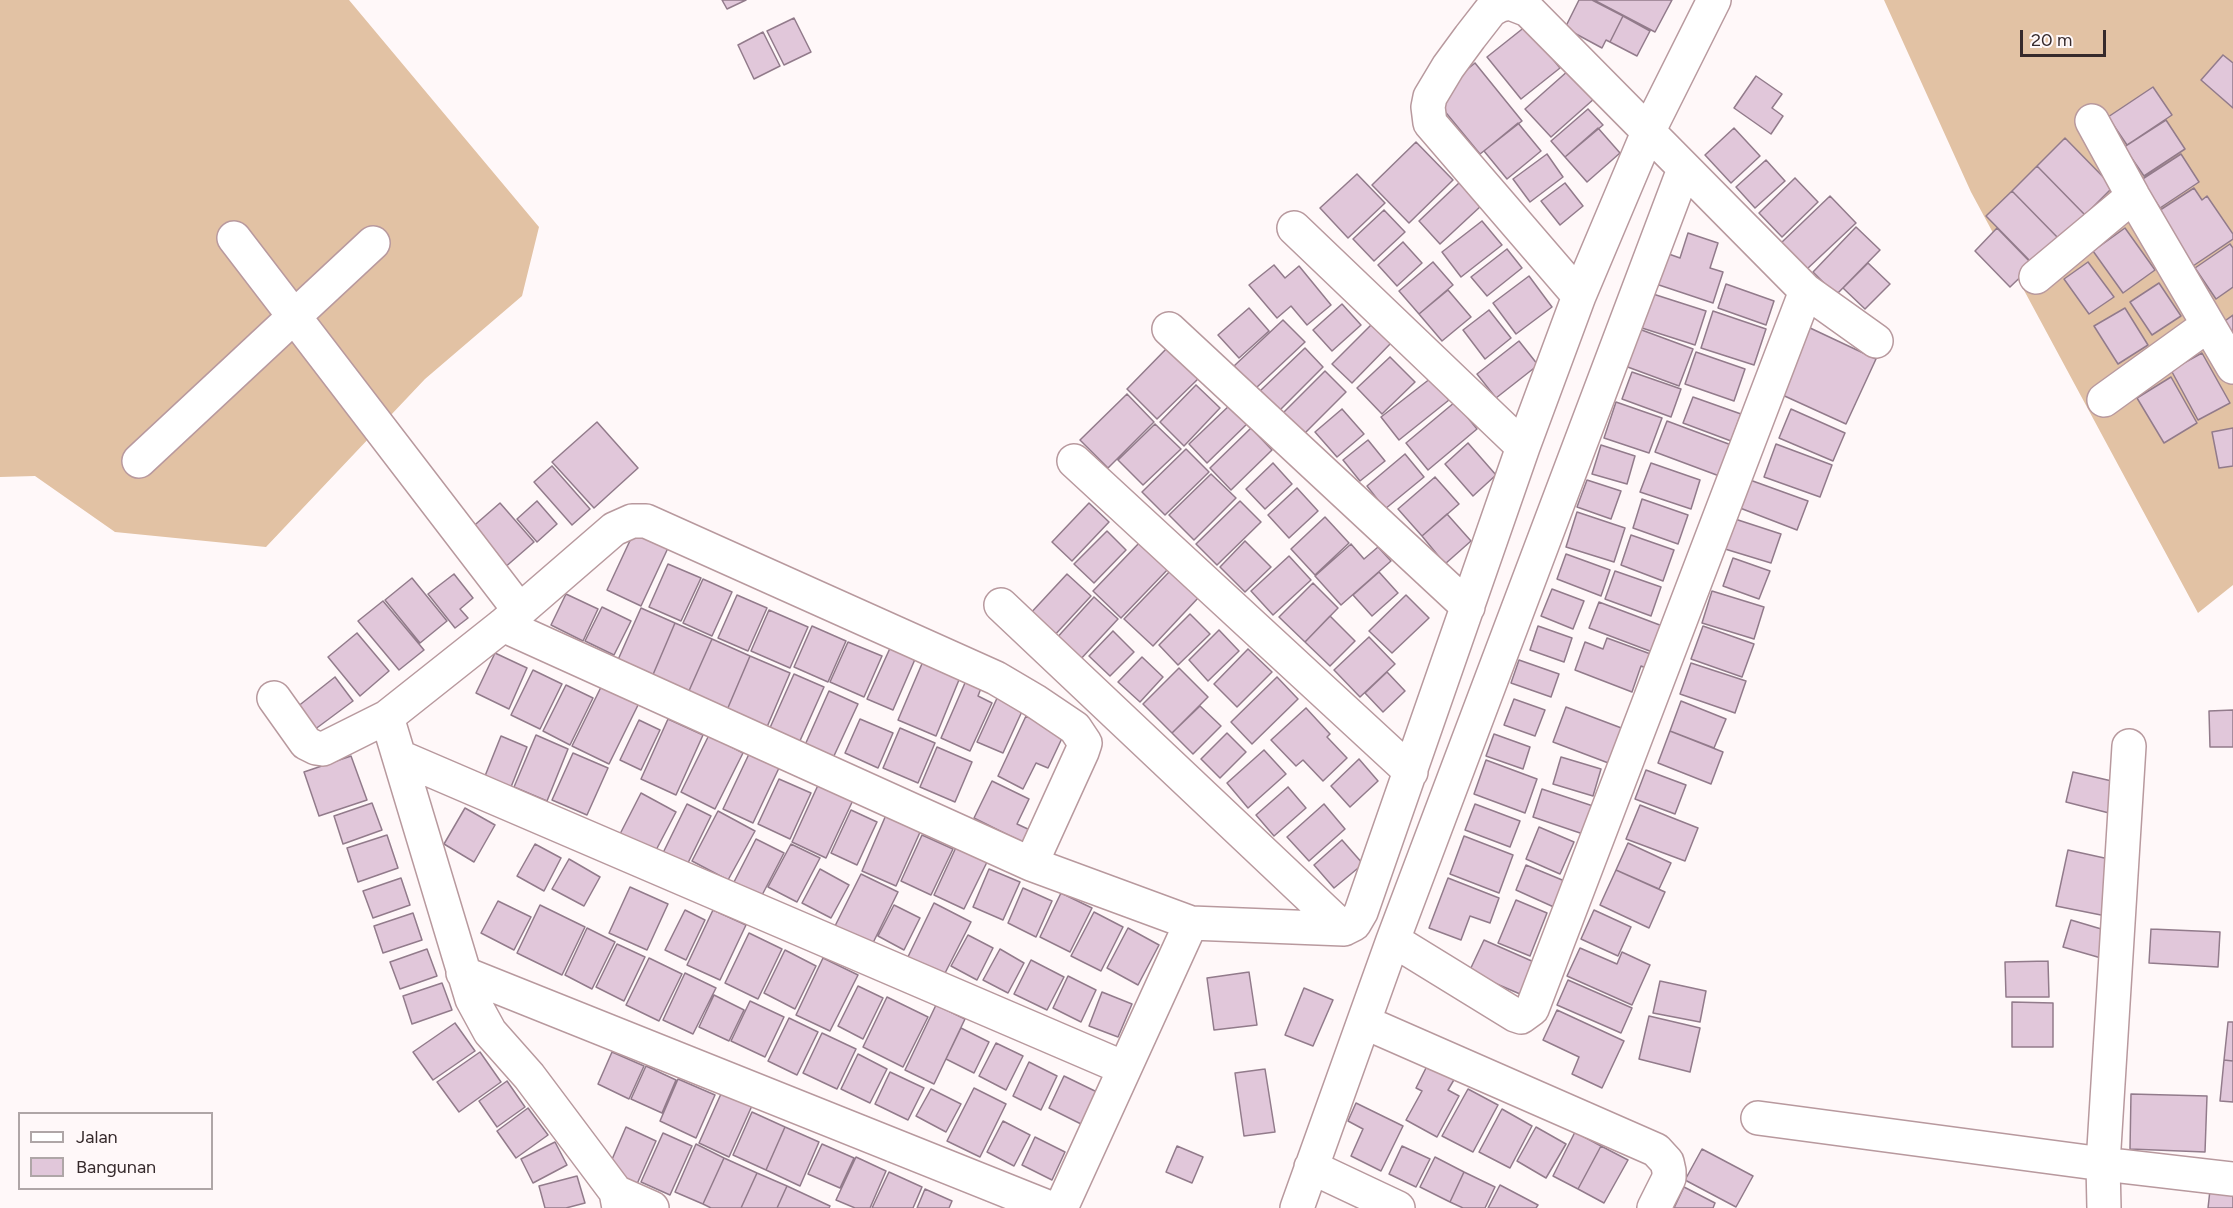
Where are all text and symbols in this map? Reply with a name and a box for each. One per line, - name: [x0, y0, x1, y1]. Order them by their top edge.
- scale bar: [2023, 18, 2108, 56]
- text: 20 m: [2031, 29, 2072, 51]
- legend: [18, 1112, 213, 1190]
- text: Jalan: [76, 1126, 118, 1148]
- text: Bangunan: [76, 1156, 156, 1178]

